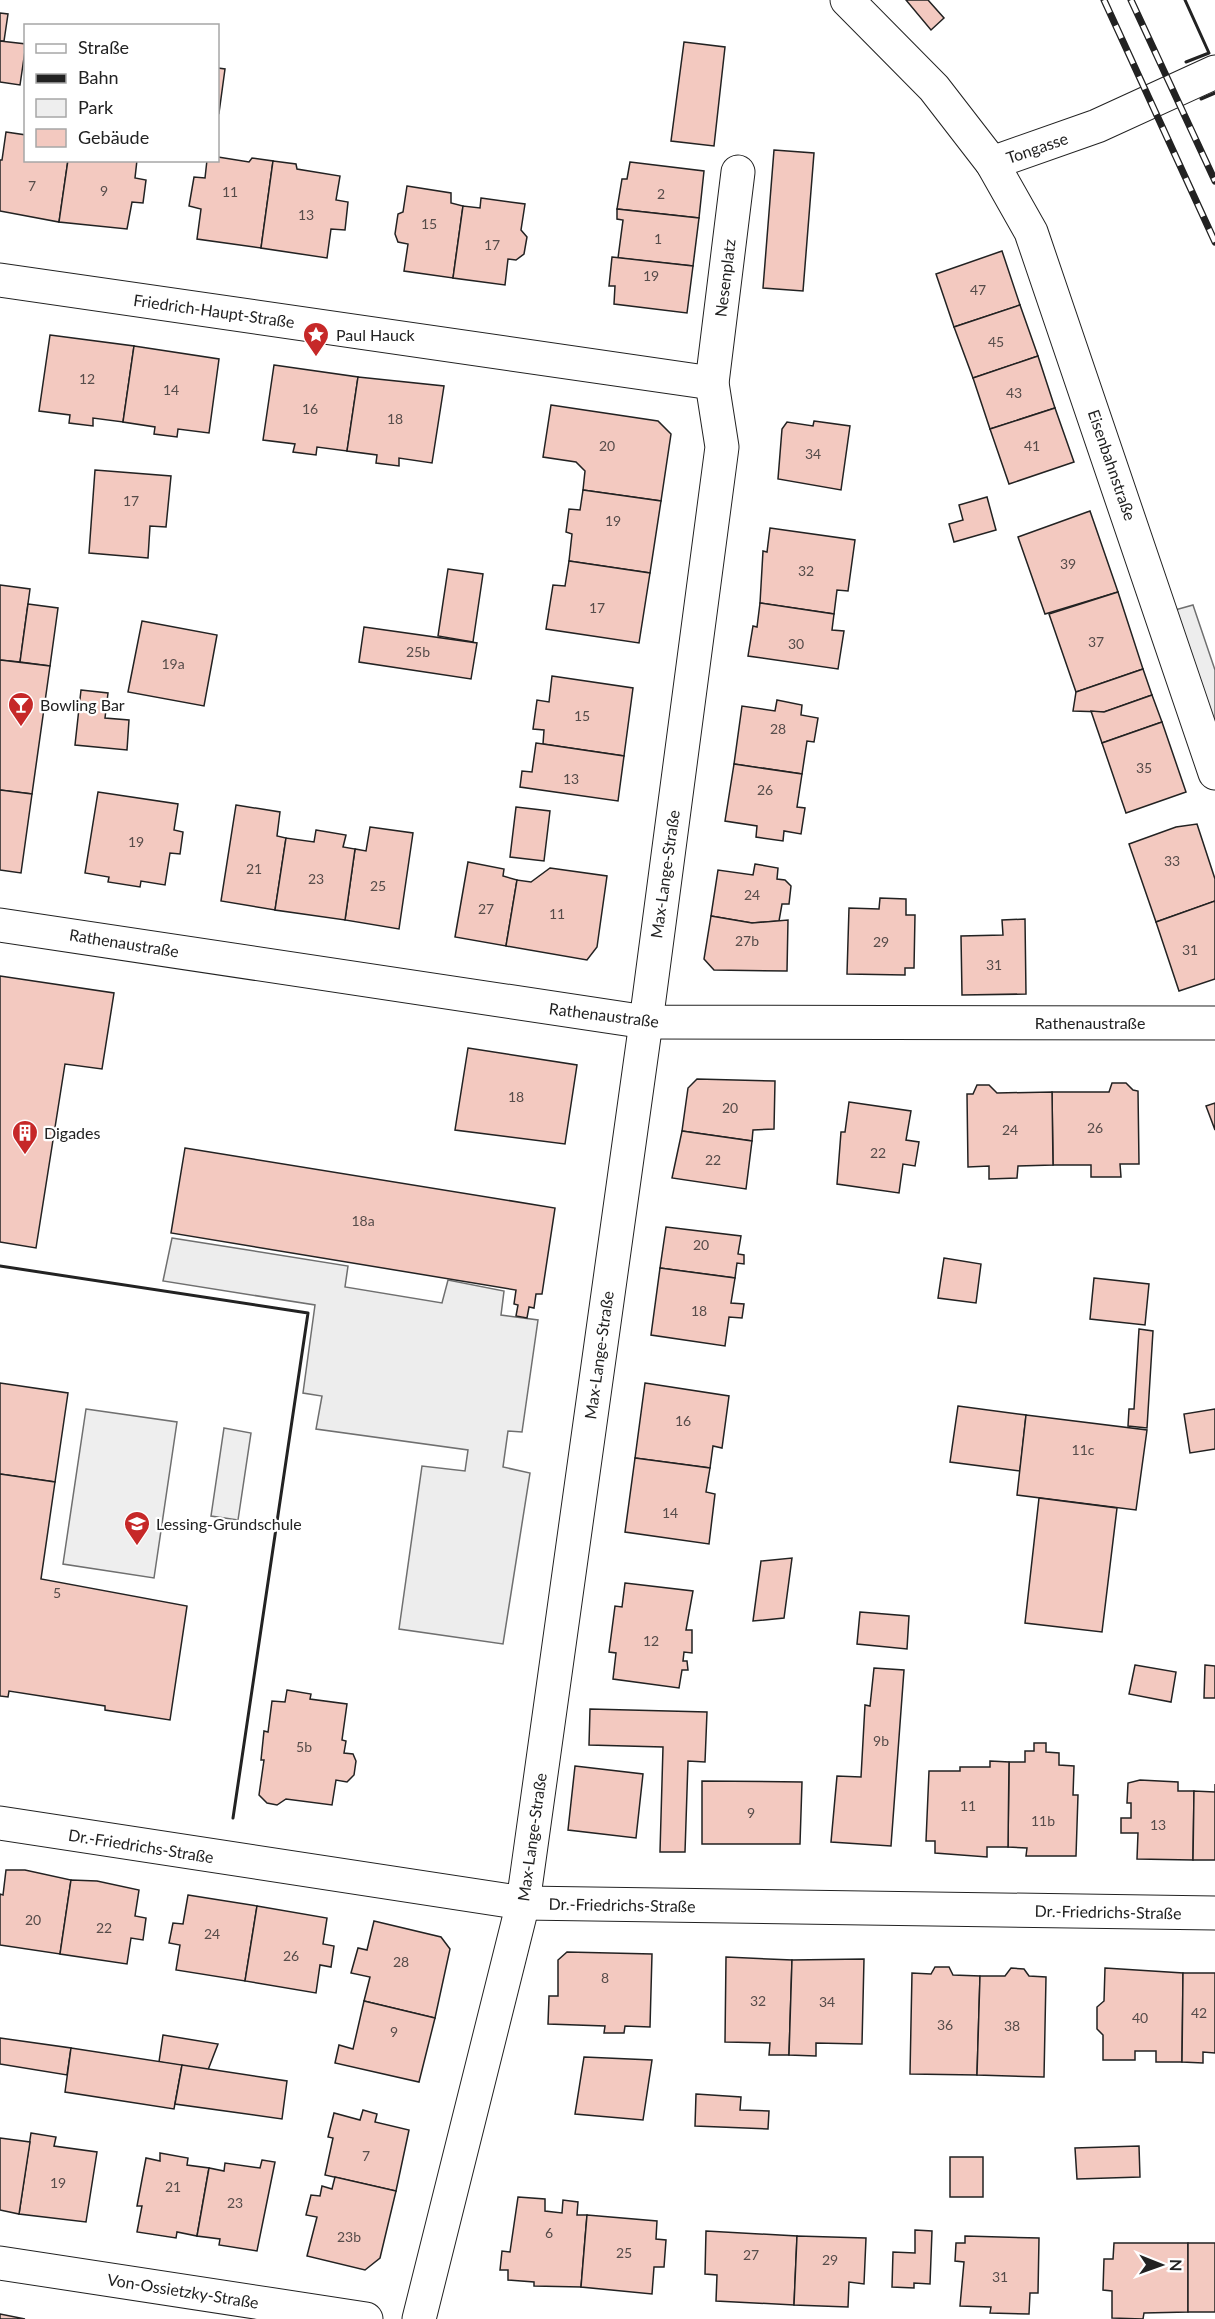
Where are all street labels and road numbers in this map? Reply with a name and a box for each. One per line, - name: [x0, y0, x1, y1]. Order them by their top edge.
- street label: Tongasse: [1003, 128, 1070, 167]
- street label: Nesenplatz: [710, 238, 739, 318]
- street label: Friedrich-Haupt-Straße: [132, 290, 296, 331]
- street label: Eisenbahnstraße: [1085, 407, 1140, 523]
- street label: Max-Lange-Straße: [646, 809, 683, 939]
- street label: Rathenaustraße: [68, 924, 180, 961]
- street label: Rathenaustraße: [548, 998, 660, 1031]
- street label: Rathenaustraße: [1035, 1013, 1145, 1032]
- street label: Max-Lange-Straße: [580, 1290, 617, 1420]
- street label: Max-Lange-Straße: [513, 1772, 550, 1902]
- street label: Dr.-Friedrichs-Straße: [67, 1825, 215, 1866]
- street label: Dr.-Friedrichs-Straße: [548, 1894, 696, 1915]
- street label: Dr.-Friedrichs-Straße: [1034, 1901, 1182, 1922]
- street label: Von-Ossietzky-Straße: [106, 2269, 260, 2312]

